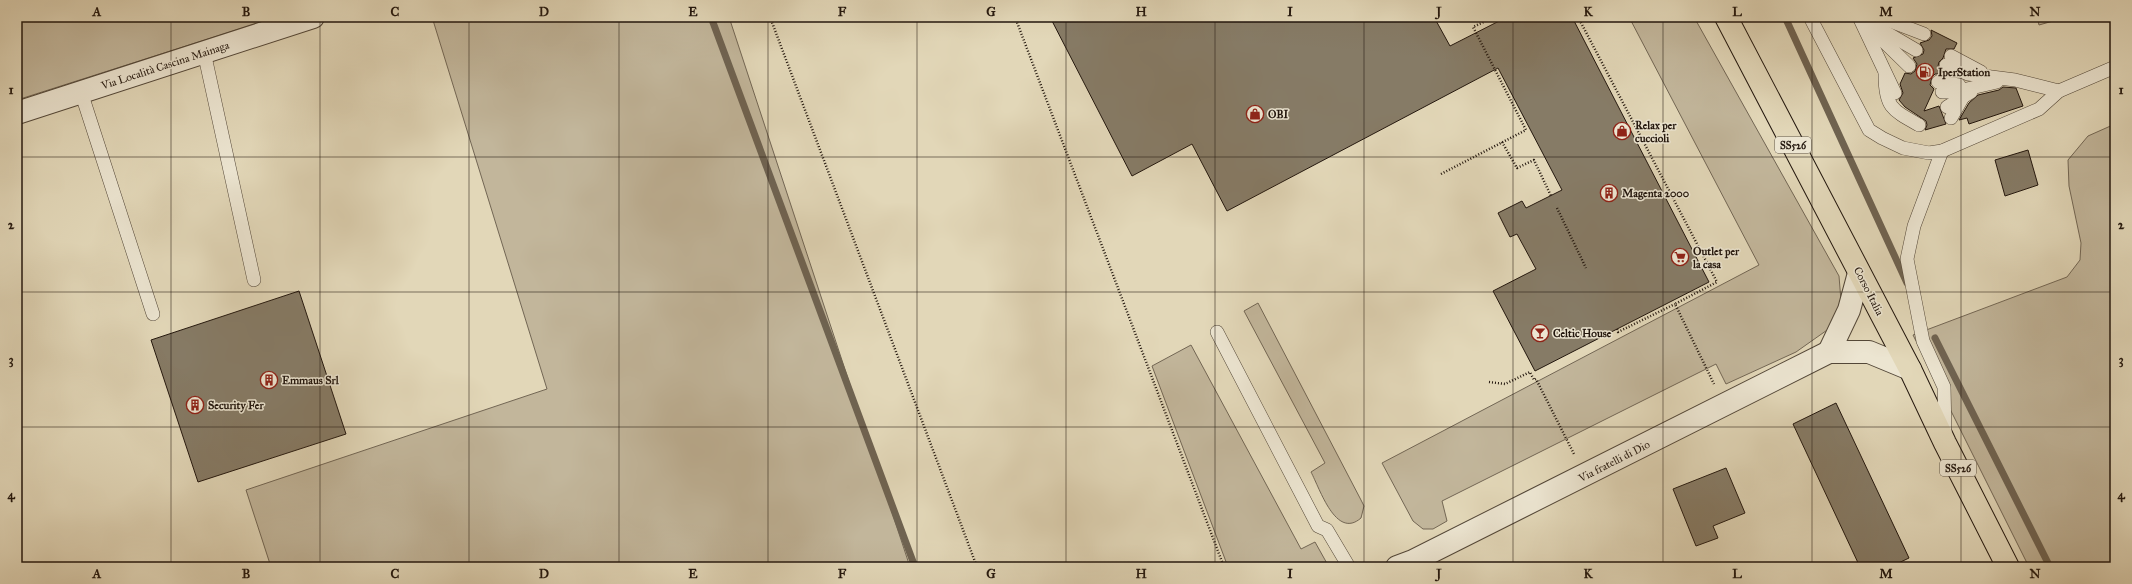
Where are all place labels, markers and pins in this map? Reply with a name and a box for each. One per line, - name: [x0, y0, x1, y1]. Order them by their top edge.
- fuel station icon: IperStation: [1915, 62, 1935, 82]
- place label: IperStation: [1938, 66, 1990, 80]
- shop icon: OBI: [1245, 104, 1265, 124]
- place label: OBI: [1268, 108, 1288, 121]
- place label: Relax per cuccioli: [1635, 119, 1677, 145]
- shop icon: Relax per cuccioli: [1612, 121, 1632, 141]
- building icon: Magenta 2000: [1599, 183, 1619, 203]
- place label: Magenta 2000: [1622, 187, 1690, 200]
- place label: Outlet per la casa: [1692, 245, 1740, 271]
- supermarket icon: Outlet per la casa: [1670, 247, 1690, 267]
- bar icon: Celtic House: [1530, 323, 1550, 343]
- place label: Celtic House: [1553, 327, 1612, 340]
- building icon: Emmaus Srl: [259, 370, 279, 390]
- place label: Emmaus Srl: [282, 374, 340, 387]
- building icon: Security Fer: [185, 395, 205, 415]
- place label: Security Fer: [208, 399, 264, 413]

